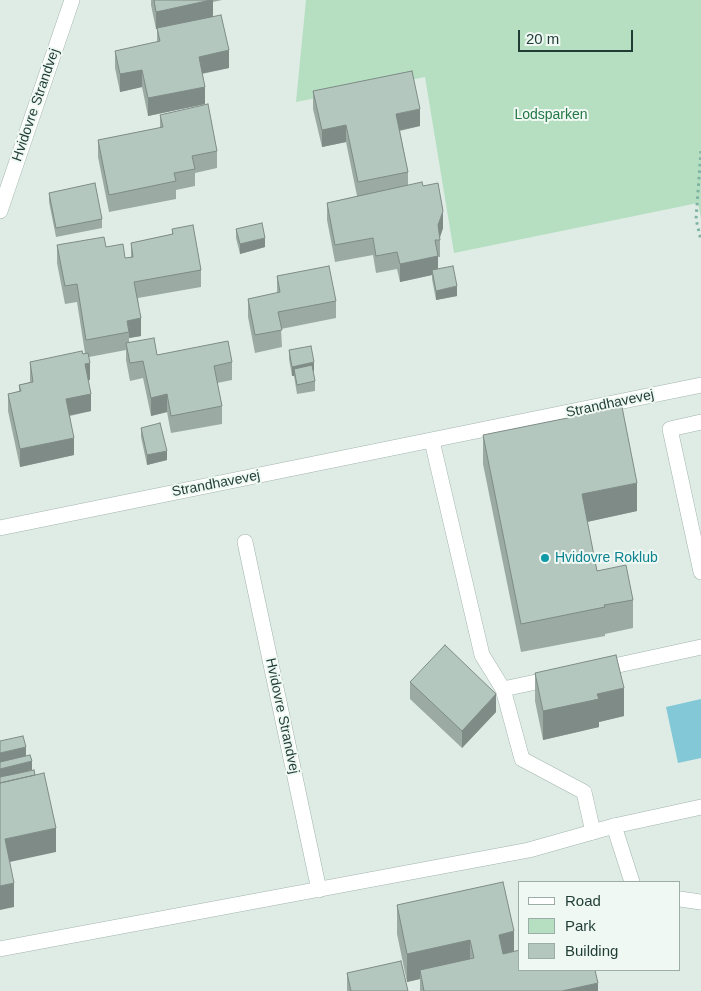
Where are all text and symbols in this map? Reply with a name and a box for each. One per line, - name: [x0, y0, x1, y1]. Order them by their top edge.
- scale bar: [521, 20, 636, 52]
- text: 20 m: [526, 30, 559, 47]
- street label: Hvidovre Strandvej: [9, 46, 63, 164]
- park label: Lodsparken: [514, 107, 588, 123]
- street label: Strandhavevej: [564, 386, 656, 422]
- street label: Strandhavevej: [170, 467, 262, 501]
- place label: Hvidovre Roklub: [555, 550, 658, 566]
- marker: Hvidovre Roklub: [539, 552, 551, 564]
- street label: Hvidovre Strandvej: [261, 656, 303, 776]
- legend: [518, 881, 681, 971]
- text: Road: [565, 892, 601, 909]
- text: Park: [565, 917, 596, 934]
- text: Building: [565, 942, 618, 959]

